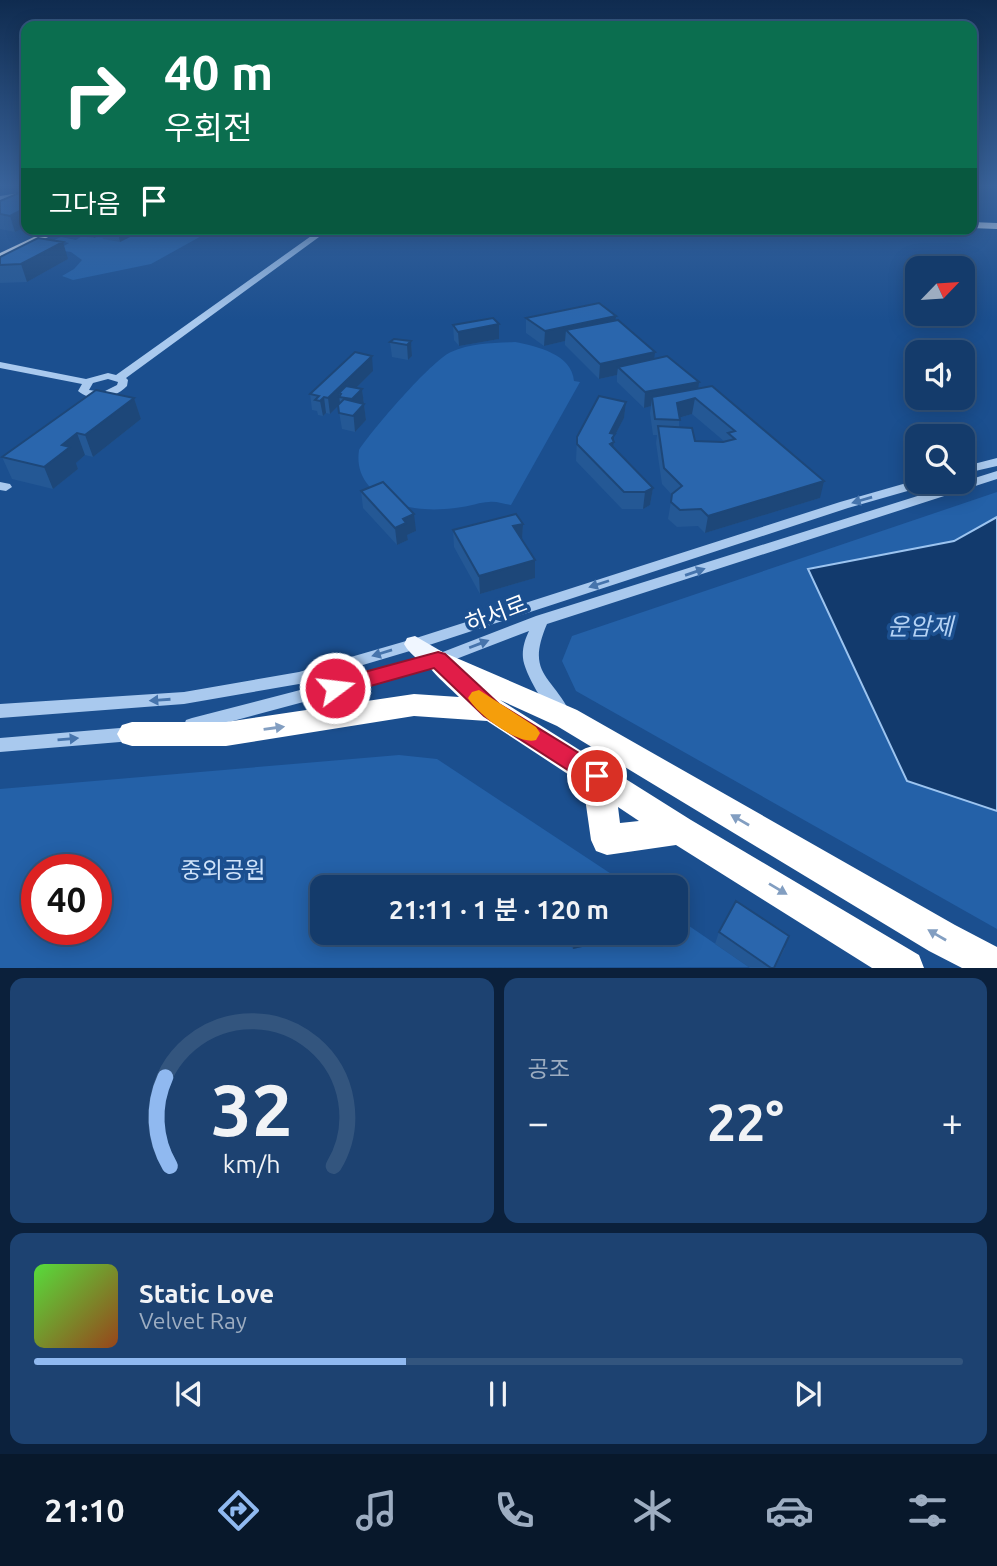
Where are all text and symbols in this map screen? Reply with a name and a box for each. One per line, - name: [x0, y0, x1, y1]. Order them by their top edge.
- text: 40 m: [164, 44, 273, 99]
- icon: right: [49, 49, 140, 140]
- text: 우회전: [164, 109, 252, 145]
- icon: arrive: [135, 182, 173, 220]
- text: 그다음: [49, 189, 121, 218]
- north arrow: [905, 256, 975, 326]
- map controls: [905, 256, 975, 494]
- button: sound: [905, 340, 975, 410]
- button: search: [905, 424, 975, 494]
- one-way arrow: [851, 495, 873, 506]
- one-way arrow: [684, 566, 705, 577]
- one-way arrow: [588, 579, 609, 590]
- street label: 하서로: [462, 590, 530, 636]
- water label: 운암제: [887, 613, 956, 640]
- one-way arrow: [469, 638, 490, 649]
- one-way arrow: [371, 649, 392, 659]
- position arrow: [298, 651, 372, 725]
- one-way arrow: [149, 695, 171, 706]
- one-way arrow: [263, 723, 285, 734]
- one-way arrow: [57, 733, 79, 744]
- pin: [567, 746, 627, 806]
- icon: arrive: [578, 757, 616, 795]
- one-way arrow: [731, 813, 750, 826]
- speed limit sign: 40: [21, 854, 112, 945]
- park label: 중외공원: [181, 857, 265, 882]
- one-way arrow: [768, 883, 788, 896]
- text: 21:11 · 1 분 · 120 m: [389, 895, 609, 924]
- one-way arrow: [927, 929, 946, 941]
- text: 공조: [528, 1056, 570, 1081]
- text: 32: [211, 1069, 293, 1151]
- text: 22°: [707, 1093, 784, 1151]
- text: −: [528, 1101, 549, 1143]
- text: +: [942, 1101, 963, 1143]
- text: km/h: [223, 1150, 281, 1178]
- text: Static Love: [139, 1279, 274, 1308]
- text: Velvet Ray: [139, 1308, 247, 1333]
- icon: previous: [170, 1375, 208, 1413]
- icon: pause: [479, 1375, 517, 1413]
- icon: next: [789, 1375, 827, 1413]
- icon: directions: [214, 1486, 263, 1535]
- icon: music: [352, 1486, 401, 1535]
- icon: phone: [490, 1486, 539, 1535]
- icon: climate: [628, 1486, 677, 1535]
- icon: car: [765, 1486, 814, 1535]
- icon: filters: [903, 1486, 952, 1535]
- text: 21:10: [44, 1492, 125, 1528]

